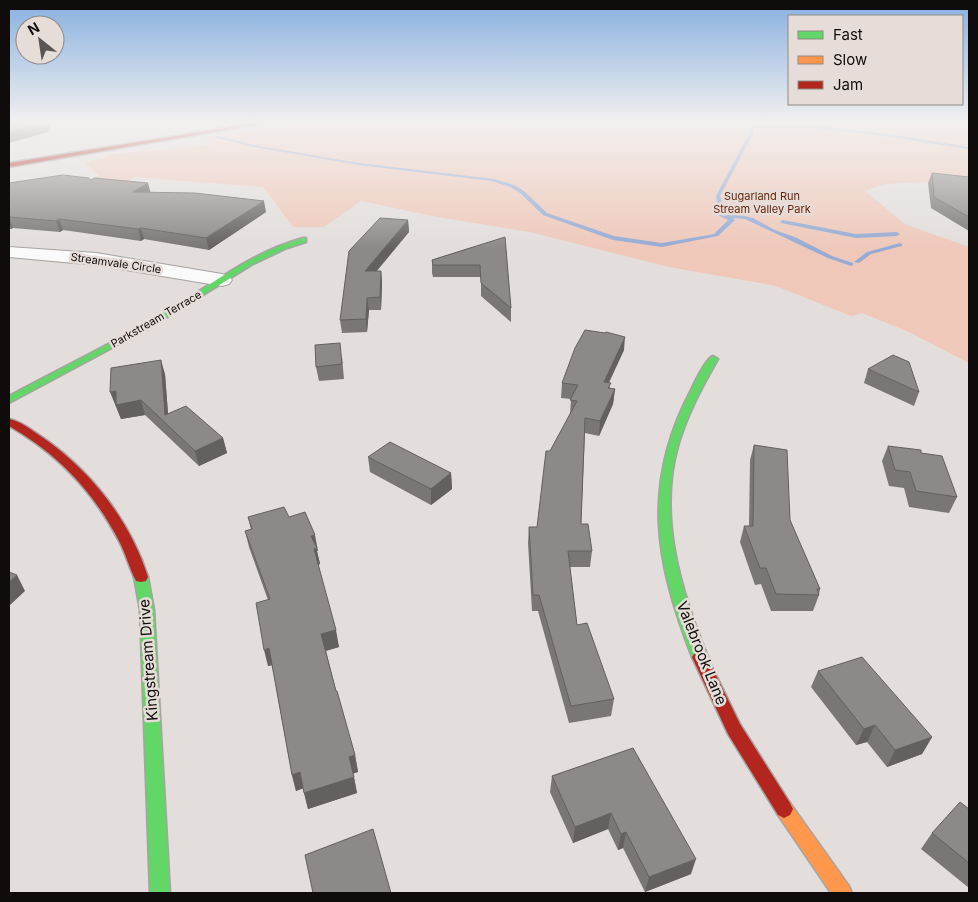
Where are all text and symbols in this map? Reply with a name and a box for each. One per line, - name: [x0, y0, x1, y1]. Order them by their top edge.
- north arrow: [15, 15, 65, 65]
- legend: [788, 15, 963, 105]
- text: N: [24, 18, 42, 38]
- text: Fast: [833, 25, 863, 44]
- text: Slow: [833, 50, 867, 69]
- text: Jam: [833, 75, 863, 94]
- park label: Sugarland Run Stream Valley Park: [713, 189, 811, 216]
- street label: Streamvale Circle: [70, 250, 162, 276]
- street label: Parkstream Terrace: [108, 287, 204, 351]
- street label: Kingstream Drive: [134, 598, 162, 722]
- street label: Valebrook Lane: [673, 598, 731, 708]

